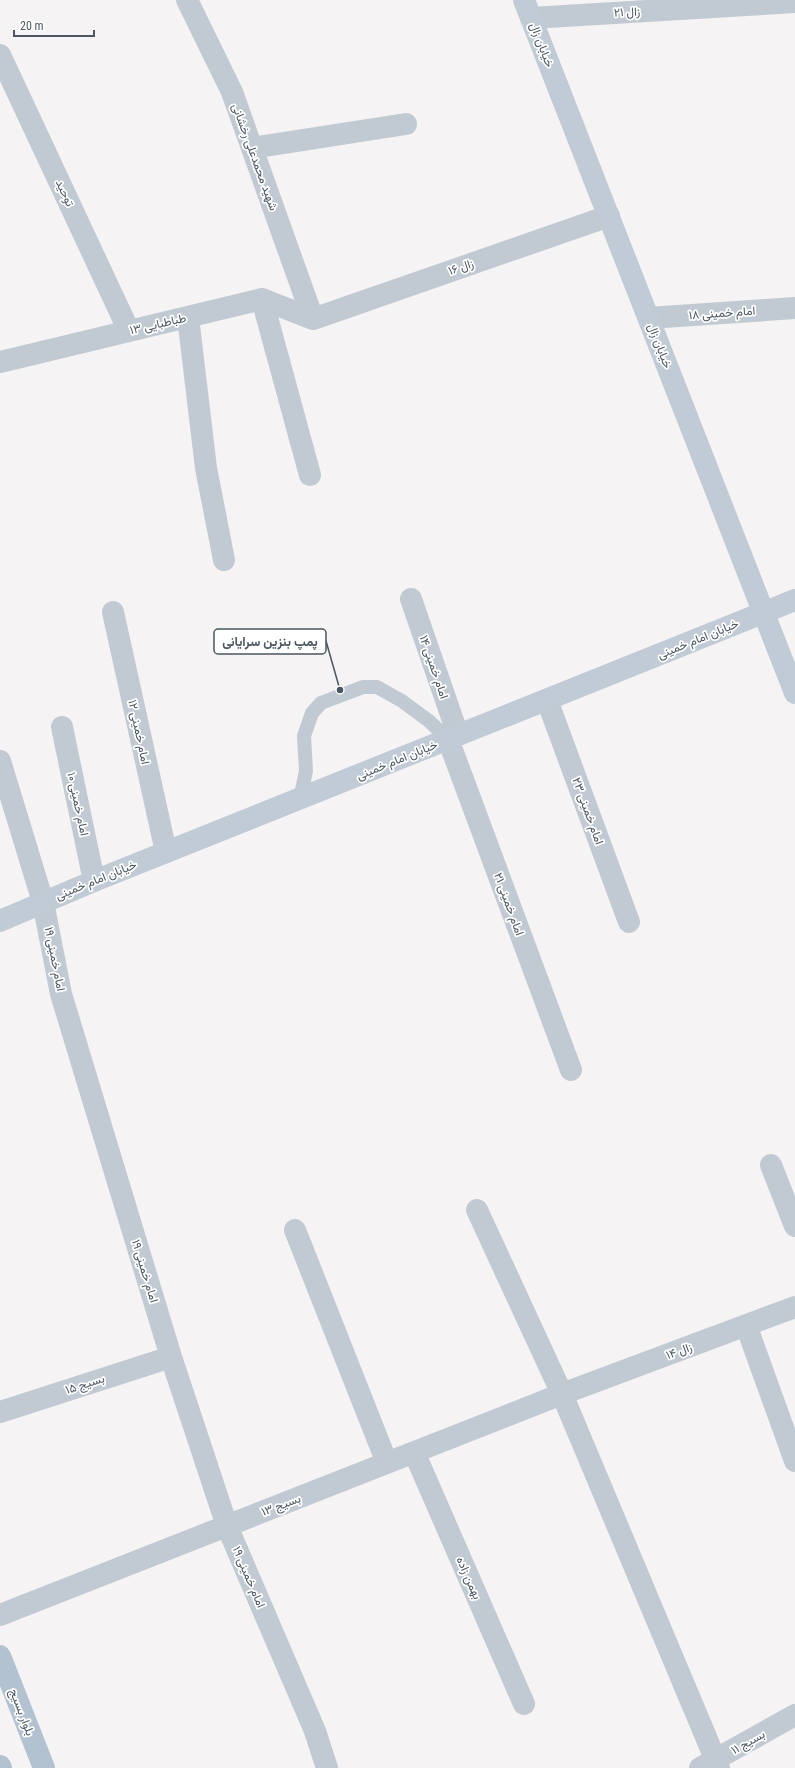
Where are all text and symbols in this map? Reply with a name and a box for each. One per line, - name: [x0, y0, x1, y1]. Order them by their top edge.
- street label: زال ۲۱: [614, 4, 641, 21]
- scale bar: [14, 12, 94, 38]
- text: 20 m: [20, 19, 44, 33]
- street label: خیابان زال: [526, 21, 557, 70]
- street label: شهید محمدعلی رخشانی: [228, 101, 281, 213]
- street label: توحید: [52, 177, 77, 209]
- street label: زال ۱۶: [447, 256, 476, 279]
- street label: امام خمینی ۱۸: [688, 304, 756, 323]
- street label: طباطبایی ۱۳: [128, 311, 188, 338]
- street label: خیابان زال: [644, 322, 675, 371]
- street label: خیابان امام خمینی: [655, 616, 741, 663]
- callout: پمپ بنزین سرایانی: [214, 629, 326, 654]
- street label: امام خمینی ۱۴: [416, 633, 451, 701]
- text: پمپ بنزین سرایانی: [222, 634, 318, 651]
- street label: امام خمینی ۱۲: [124, 698, 153, 766]
- street label: خیابان امام خمینی: [354, 737, 440, 784]
- street label: امام خمینی ۱۰: [63, 771, 92, 837]
- street label: امام خمینی ۲۳: [568, 776, 607, 847]
- street label: خیابان امام خمینی: [53, 857, 139, 904]
- street label: امام خمینی ۲۱: [490, 871, 527, 938]
- street label: امام خمینی ۱۹: [41, 926, 68, 993]
- street label: امام خمینی ۱۹: [128, 1238, 161, 1305]
- street label: زال ۱۴: [664, 1340, 694, 1363]
- street label: بسیج ۱۵: [64, 1371, 107, 1399]
- street label: بسیج ۱۳: [259, 1491, 303, 1521]
- street label: امام خمینی ۱۹: [229, 1544, 268, 1610]
- street label: بهمن زاده: [452, 1554, 485, 1602]
- street label: بلوار بسیج: [5, 1686, 37, 1738]
- street label: بسیج ۱۱: [729, 1727, 768, 1759]

